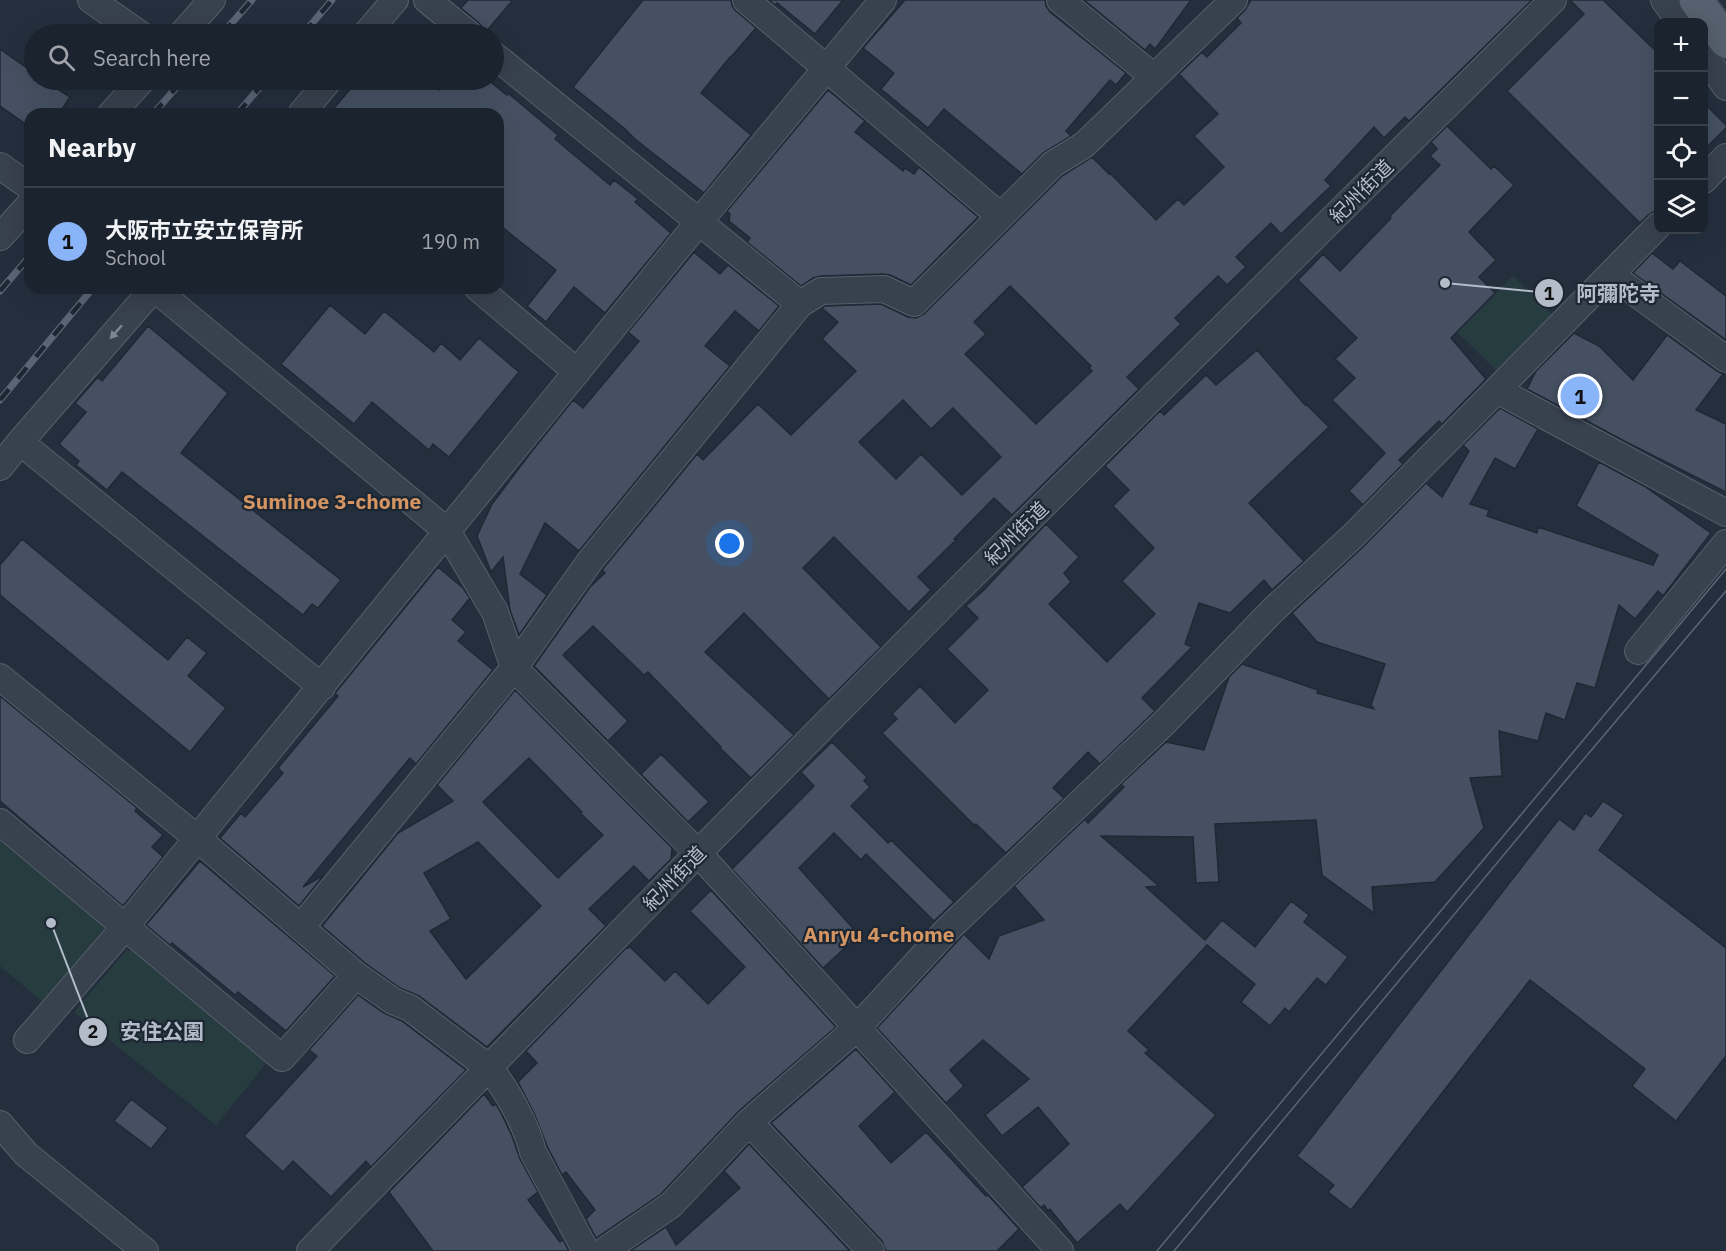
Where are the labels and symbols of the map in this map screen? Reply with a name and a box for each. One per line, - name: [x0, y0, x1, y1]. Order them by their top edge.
- street label: 紀州街道: [1323, 153, 1399, 229]
- callout: 阿彌陀寺: [1534, 274, 1672, 313]
- text: 阿彌陀寺: [1576, 279, 1660, 307]
- text: 1: [1544, 282, 1555, 305]
- one-way arrow: [109, 324, 122, 340]
- pin: 1: [1560, 374, 1600, 418]
- district label: Suminoe 3-chome: [243, 487, 421, 515]
- street label: 紀州街道: [978, 495, 1054, 571]
- your location: [715, 529, 744, 558]
- street label: 紀州街道: [637, 840, 711, 916]
- district label: Anryu 4-chome: [803, 920, 955, 948]
- callout: 安住公園: [78, 1012, 216, 1051]
- text: 安住公園: [120, 1017, 204, 1045]
- text: 2: [88, 1020, 98, 1043]

